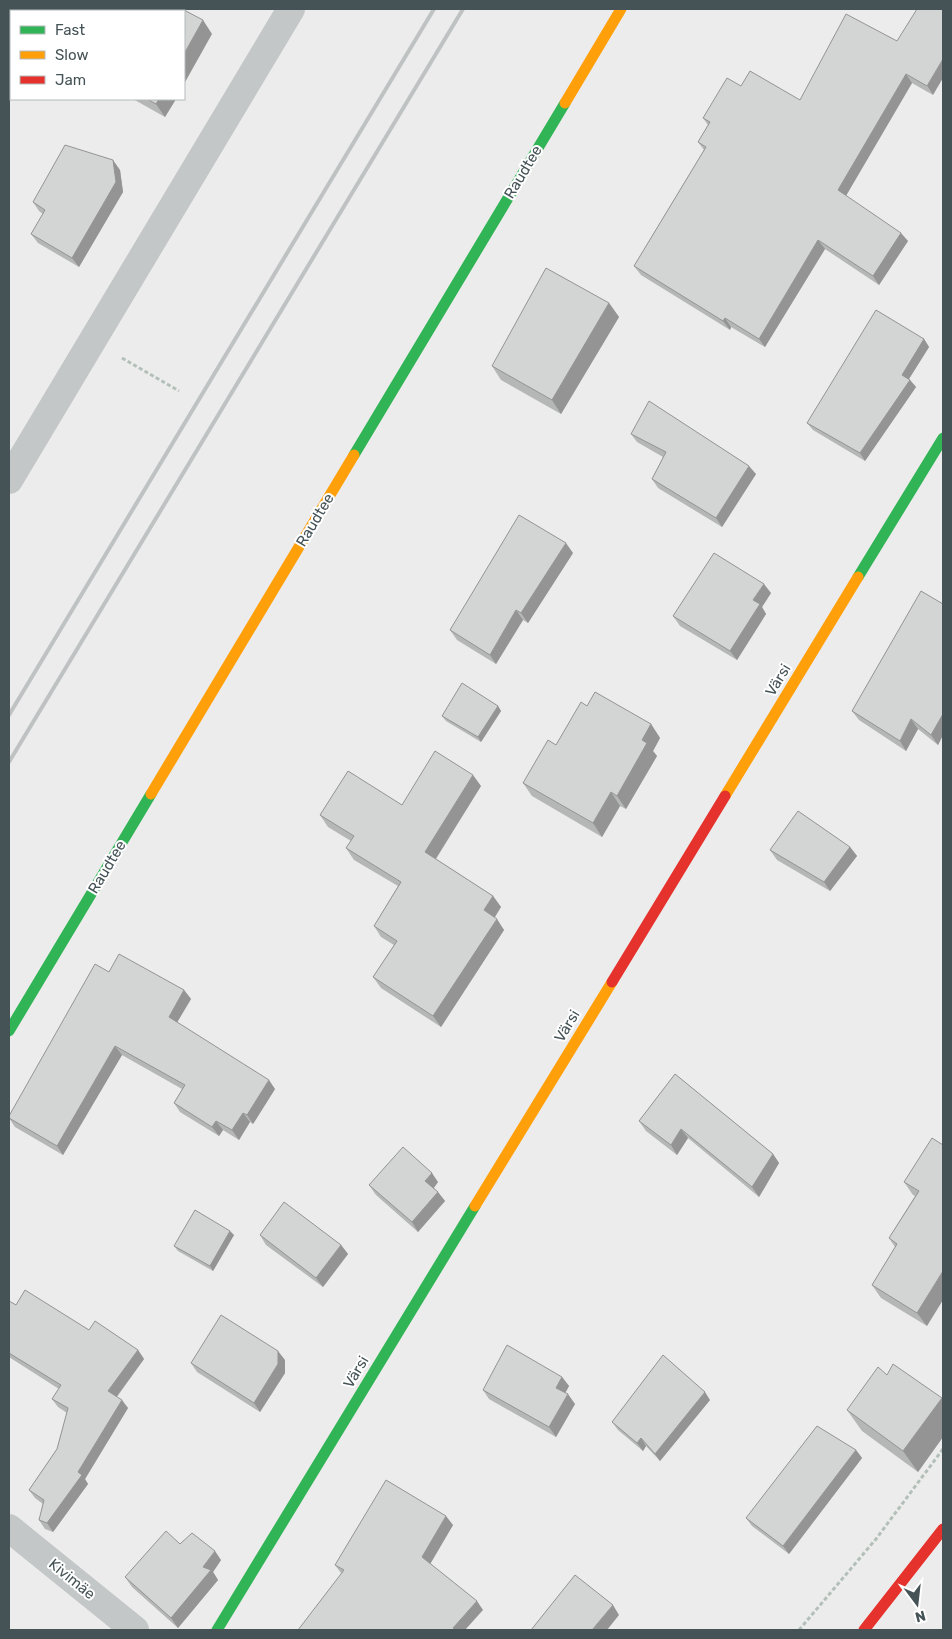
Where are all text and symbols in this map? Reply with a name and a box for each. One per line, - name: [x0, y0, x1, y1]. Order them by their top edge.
- legend: [10, 10, 185, 100]
- text: Fast: [55, 21, 85, 39]
- text: Slow: [55, 46, 88, 64]
- text: Jam: [55, 71, 86, 89]
- street label: Raudtee: [500, 142, 546, 202]
- street label: Raudtee: [292, 490, 338, 550]
- street label: Värsi: [761, 661, 795, 699]
- street label: Raudtee: [84, 837, 130, 897]
- street label: Värsi: [550, 1007, 584, 1045]
- street label: Värsi: [339, 1353, 373, 1391]
- street label: Kivimäe: [45, 1555, 99, 1603]
- north arrow: [892, 1579, 942, 1629]
- text: N: [913, 1607, 927, 1626]

